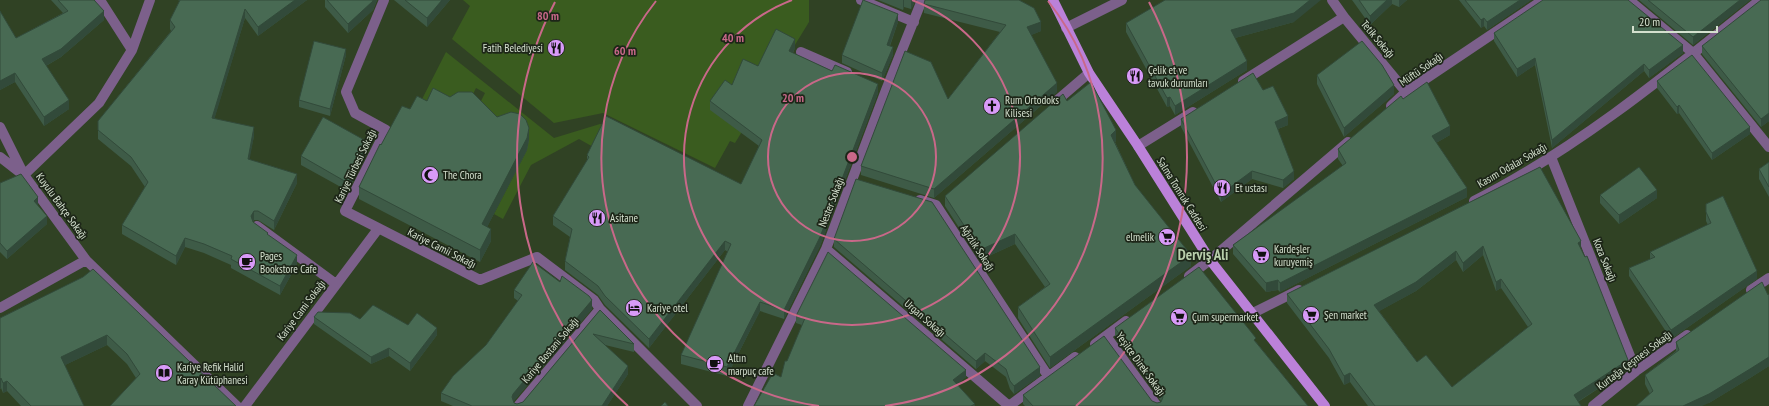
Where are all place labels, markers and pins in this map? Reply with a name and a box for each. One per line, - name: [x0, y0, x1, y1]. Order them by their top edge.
- restaurant icon: Fatih Belediyesi: [546, 38, 566, 58]
- place label: Fatih Belediyesi: [483, 41, 543, 55]
- place label: Çelik et ve tavuk durumları: [1148, 63, 1208, 90]
- restaurant icon: Çelik et ve tavuk durumları: [1125, 66, 1145, 86]
- place label: Rum Ortodoks Kilisesi: [1005, 93, 1059, 120]
- church icon: Rum Ortodoks Kilisesi: [982, 96, 1002, 116]
- centre of rings: [845, 150, 859, 164]
- mosque icon: The Chora: [420, 165, 440, 185]
- place label: The Chora: [443, 168, 482, 182]
- restaurant icon: Et ustası: [1212, 178, 1232, 198]
- place label: Et ustası: [1235, 181, 1267, 195]
- restaurant icon: Asitane: [587, 208, 607, 228]
- place label: Asitane: [610, 211, 639, 225]
- supermarket icon: elmelik: [1157, 227, 1177, 247]
- place label: elmelik: [1126, 230, 1155, 244]
- place label: Kardeşler kuruyemiş: [1274, 242, 1313, 269]
- supermarket icon: Kardeşler kuruyemiş: [1251, 245, 1271, 265]
- place label: Pages Bookstore Cafe: [260, 249, 317, 276]
- cafe icon: Pages Bookstore Cafe: [237, 252, 257, 272]
- hotel icon: Kariye otel: [624, 298, 644, 318]
- place label: Kariye otel: [647, 301, 688, 315]
- supermarket icon: Şen market: [1301, 305, 1321, 325]
- supermarket icon: Çum supermarket: [1169, 307, 1189, 327]
- place label: Şen market: [1324, 308, 1367, 322]
- place label: Çum supermarket: [1192, 310, 1258, 324]
- place label: Altın marpuç cafe: [728, 351, 774, 378]
- cafe icon: Altın marpuç cafe: [705, 354, 725, 374]
- place label: Kariye Refik Halid Karay Kütüphanesi: [177, 360, 248, 387]
- library icon: Kariye Refik Halid Karay Kütüphanesi: [154, 363, 174, 383]

